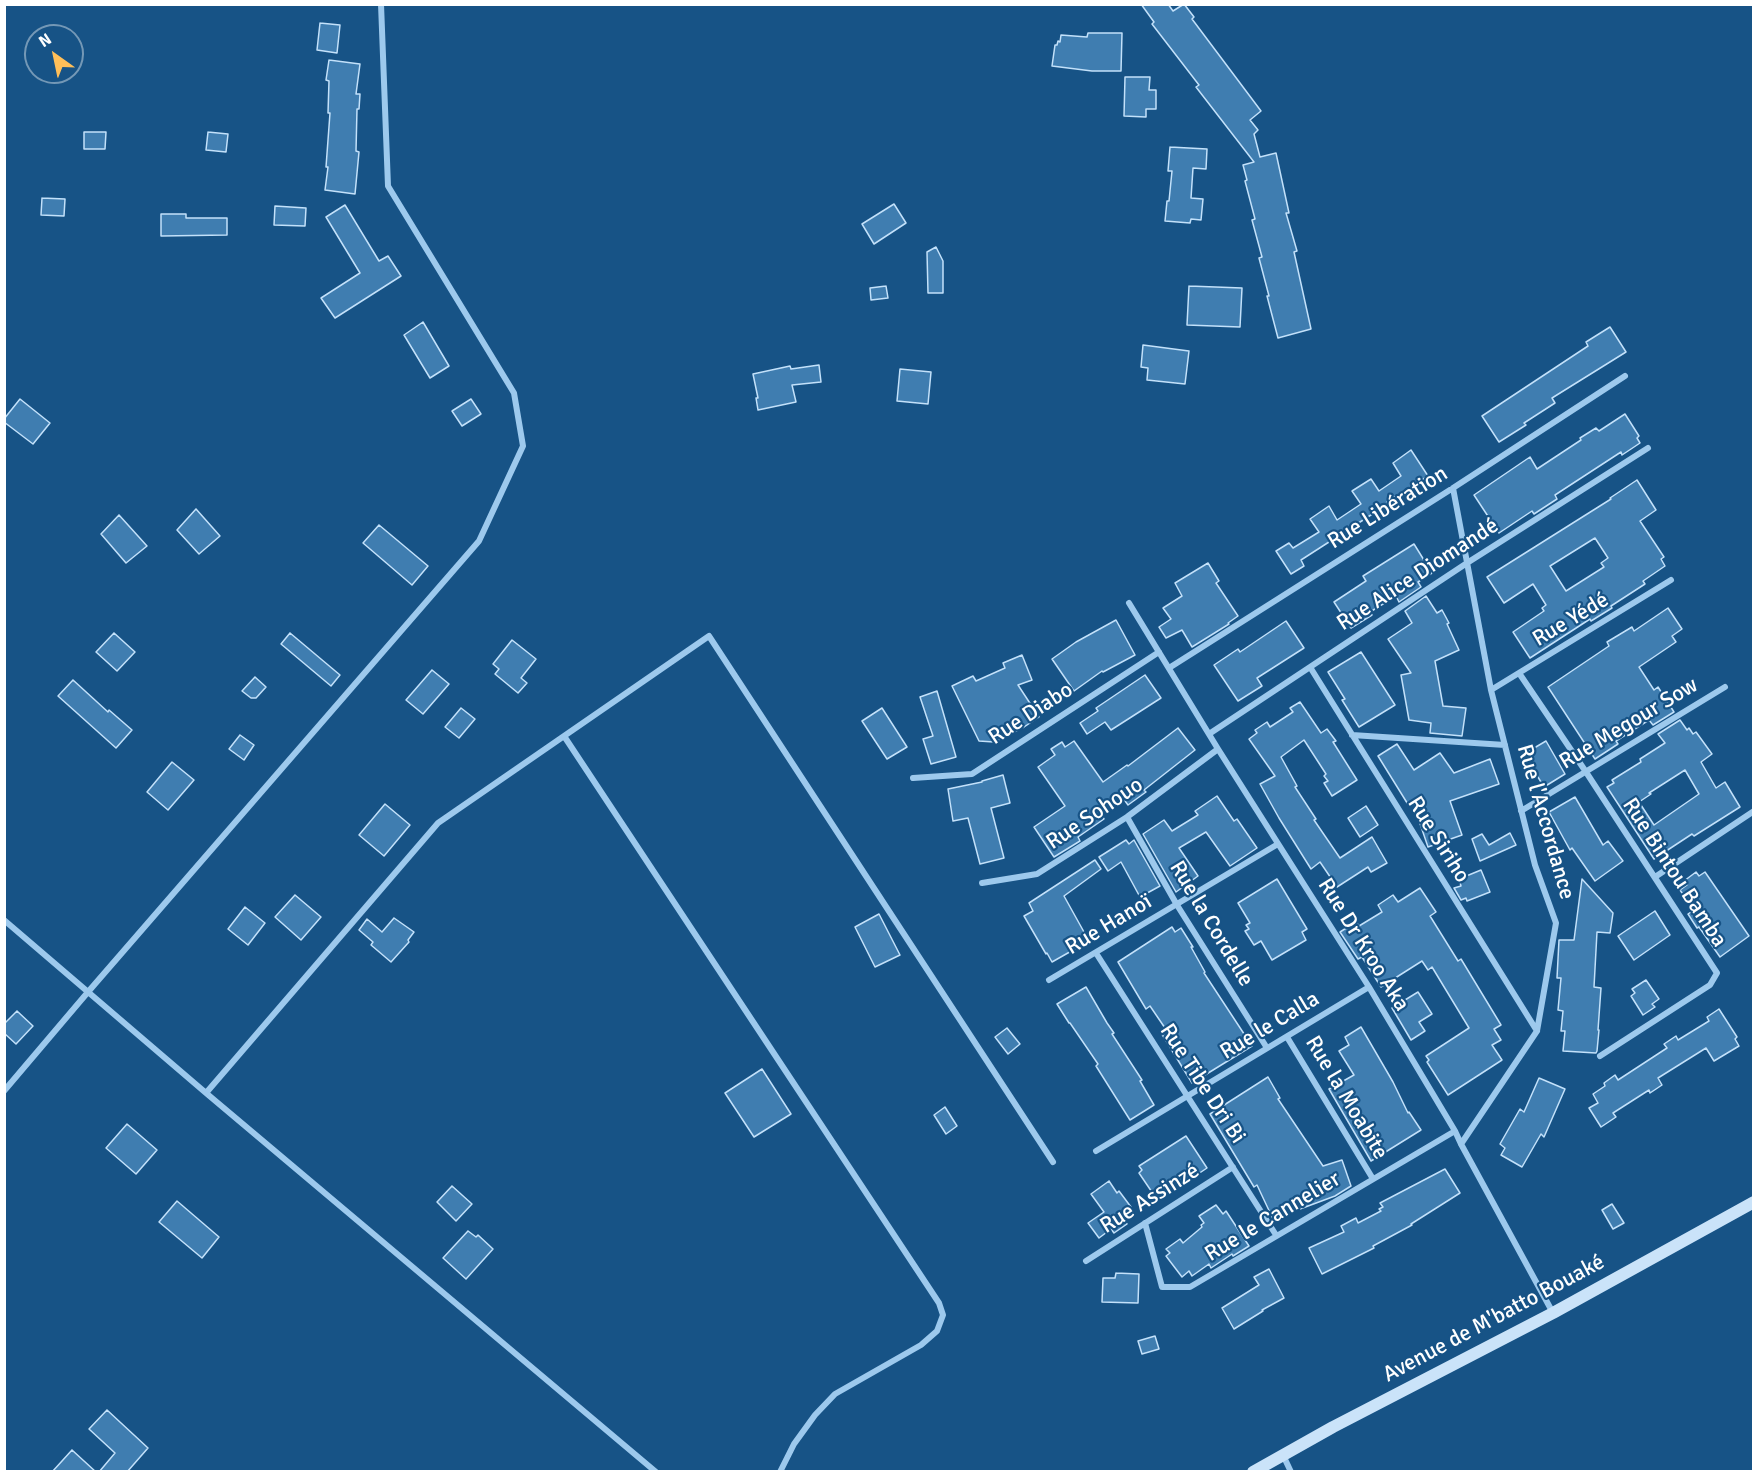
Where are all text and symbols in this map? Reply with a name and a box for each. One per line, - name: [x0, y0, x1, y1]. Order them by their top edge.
- north arrow: [24, 24, 84, 84]
- text: N: [35, 29, 55, 52]
- street label: Rue Libération: [1323, 461, 1453, 555]
- street label: Rue Alice Diomandé: [1332, 513, 1504, 637]
- street label: Rue Yédé: [1528, 587, 1614, 653]
- street label: Rue Megour Sow: [1555, 672, 1703, 776]
- street label: Rue Diabo: [984, 677, 1078, 751]
- street label: Rue l'Accordance: [1510, 741, 1580, 903]
- street label: Rue Sohouo: [1042, 772, 1148, 856]
- street label: Rue Siriho: [1401, 792, 1475, 888]
- street label: Rue Bintou Bamba: [1616, 794, 1732, 952]
- street label: Rue la Cordelle: [1163, 856, 1259, 992]
- street label: Rue Dr Kroo Aka: [1312, 874, 1414, 1016]
- street label: Rue Hanoï: [1061, 889, 1157, 961]
- street label: Rue le Calla: [1216, 986, 1324, 1066]
- street label: Rue Tibe Dri Bi: [1153, 1019, 1251, 1149]
- street label: Rue la Moabite: [1299, 1031, 1393, 1165]
- street label: Rue Assinzé: [1096, 1158, 1204, 1240]
- street label: Rue le Cannelier: [1200, 1166, 1346, 1268]
- street label: Avenue de M'batto Bouaké: [1379, 1249, 1609, 1389]

